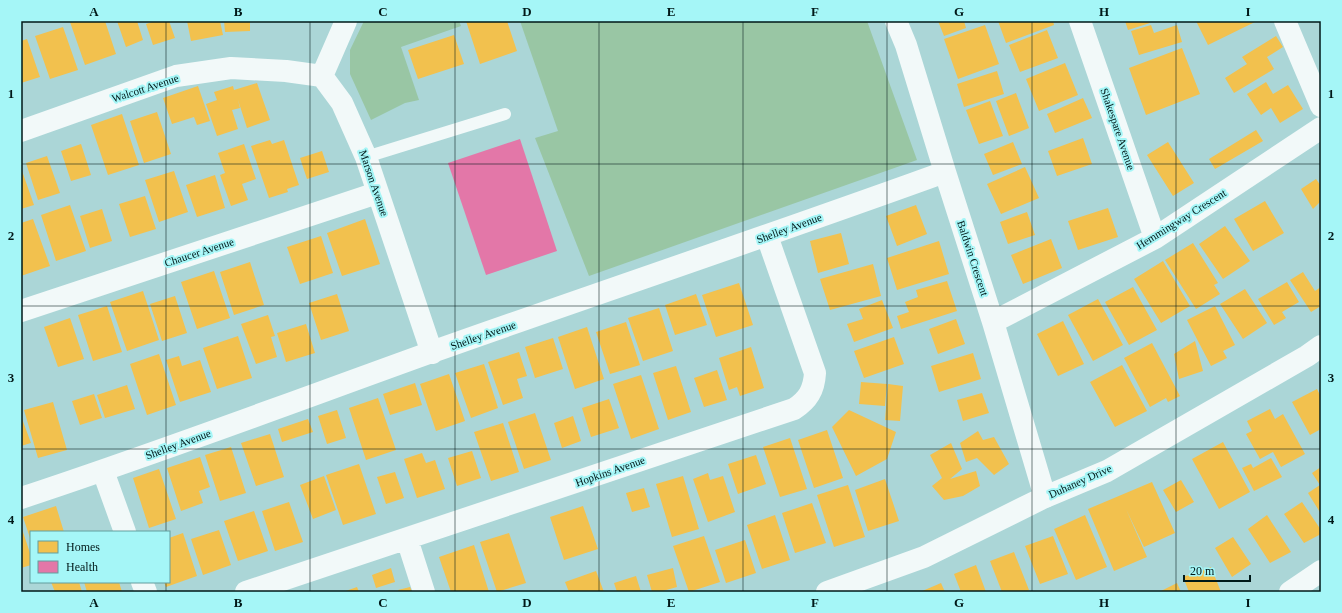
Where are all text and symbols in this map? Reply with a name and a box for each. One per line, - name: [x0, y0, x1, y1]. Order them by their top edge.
- text: A: [89, 4, 99, 19]
- text: B: [234, 4, 243, 19]
- text: C: [378, 4, 388, 19]
- text: D: [522, 4, 532, 19]
- text: E: [667, 4, 675, 19]
- text: F: [811, 4, 819, 19]
- text: G: [954, 4, 964, 19]
- text: H: [1099, 4, 1109, 19]
- text: I: [1245, 4, 1251, 19]
- street label: Walcott Avenue: [110, 72, 180, 104]
- text: 1: [8, 86, 14, 101]
- text: 1: [1328, 86, 1334, 101]
- street label: Shakespare Avenue: [1098, 87, 1138, 172]
- street label: Marson Avenue: [357, 148, 391, 218]
- street label: Hemmingway Crescent: [1134, 186, 1228, 252]
- street label: Shelley Avenue: [755, 211, 823, 245]
- street label: Baldwin Crescent: [955, 219, 991, 297]
- text: 2: [8, 228, 14, 243]
- text: 2: [1328, 228, 1334, 243]
- street label: Chaucer Avenue: [163, 235, 235, 269]
- street label: Shelley Avenue: [449, 318, 517, 352]
- text: 3: [8, 370, 15, 385]
- text: 3: [1328, 370, 1335, 385]
- street label: Shelley Avenue: [144, 427, 212, 461]
- street label: Hopkins Avenue: [574, 453, 646, 489]
- street label: Duhaney Drive: [1047, 462, 1113, 500]
- text: 4: [8, 512, 15, 527]
- text: 4: [1328, 512, 1335, 527]
- legend: [30, 531, 170, 583]
- text: Homes: [66, 540, 100, 554]
- scale bar: [1184, 557, 1250, 583]
- text: Health: [66, 560, 98, 574]
- text: 20 m: [1190, 564, 1215, 578]
- text: A: [89, 595, 99, 610]
- text: B: [234, 595, 243, 610]
- text: C: [378, 595, 388, 610]
- text: D: [522, 595, 532, 610]
- text: E: [667, 595, 675, 610]
- text: F: [811, 595, 819, 610]
- text: G: [954, 595, 964, 610]
- text: H: [1099, 595, 1109, 610]
- text: I: [1245, 595, 1251, 610]

